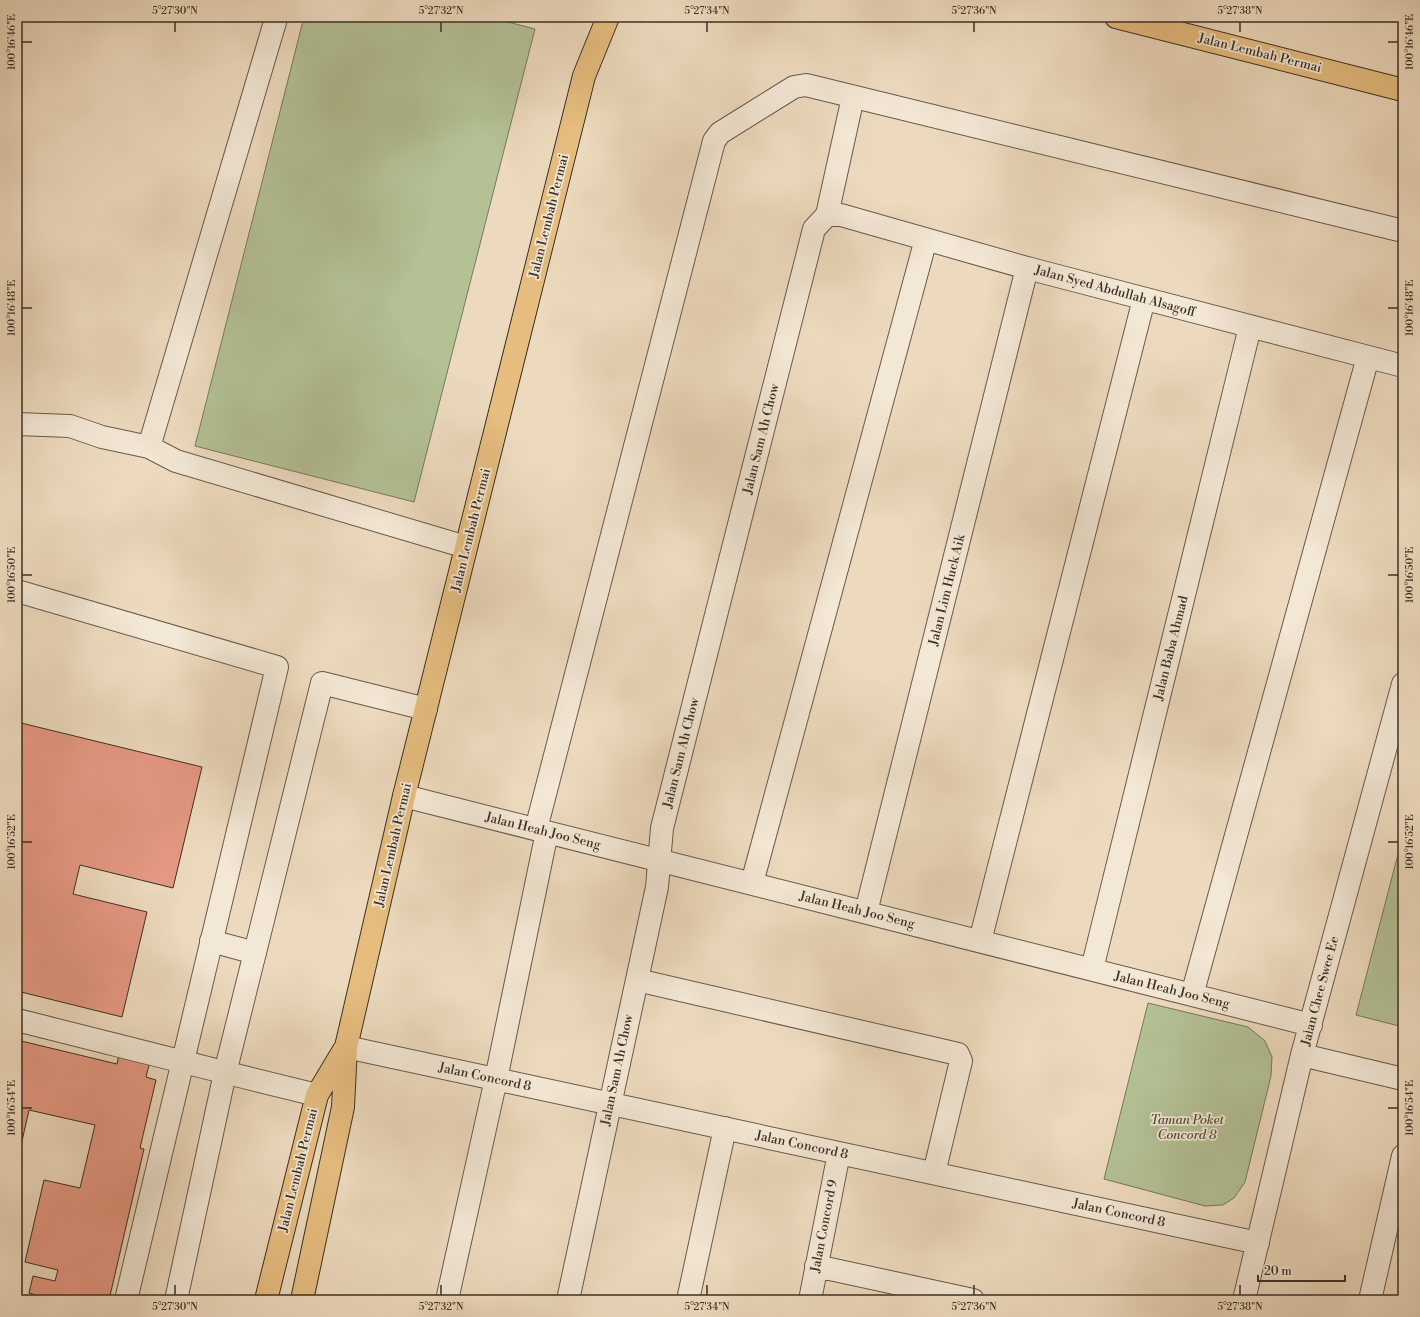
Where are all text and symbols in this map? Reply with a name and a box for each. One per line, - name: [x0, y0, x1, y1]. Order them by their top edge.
- text: 5°27'30"N: [152, 5, 198, 17]
- text: 5°27'32"N: [419, 5, 464, 17]
- text: 5°27'34"N: [684, 5, 730, 17]
- text: 5°27'36"N: [951, 5, 997, 17]
- text: 5°27'38"N: [1217, 5, 1263, 17]
- text: 100°16'46"E: [6, 14, 18, 70]
- text: 100°16'46"E: [1404, 14, 1416, 70]
- street label: Jalan Lembah Permai: [1196, 30, 1323, 76]
- street label: Jalan Lembah Permai: [526, 153, 572, 280]
- street label: Jalan Syed Abdullah Alsagoff: [1032, 262, 1198, 320]
- text: 100°16'48"E: [6, 280, 18, 336]
- text: 100°16'48"E: [1404, 280, 1416, 336]
- street label: Jalan Sam Ah Chow: [739, 381, 783, 497]
- street label: Jalan Lembah Permai: [448, 467, 494, 594]
- street label: Jalan Lim Huck Aik: [925, 532, 969, 648]
- text: 100°16'50"E: [6, 547, 18, 603]
- text: 100°16'50"E: [1404, 547, 1416, 603]
- street label: Jalan Baba Ahmad: [1150, 593, 1192, 703]
- street label: Jalan Sam Ah Chow: [659, 695, 703, 811]
- street label: Jalan Lembah Permai: [371, 781, 415, 909]
- street label: Jalan Heah Joo Seng: [483, 809, 603, 853]
- text: 100°16'52"E: [6, 814, 18, 870]
- text: 100°16'52"E: [1404, 814, 1416, 870]
- street label: Jalan Heah Joo Seng: [797, 888, 917, 932]
- street label: Jalan Chee Swee Ee: [1297, 934, 1342, 1049]
- street label: Jalan Heah Joo Seng: [1112, 968, 1232, 1012]
- street label: Jalan Sam Ah Chow: [597, 1012, 637, 1128]
- street label: Jalan Concord 8: [436, 1059, 533, 1095]
- text: 100°16'54"E: [6, 1080, 18, 1136]
- text: 100°16'54"E: [1404, 1080, 1416, 1136]
- street label: Jalan Lembah Permai: [275, 1107, 321, 1234]
- park label: Taman Poket Concord 8: [1150, 1112, 1225, 1143]
- street label: Jalan Concord 8: [753, 1127, 850, 1163]
- street label: Jalan Concord 9: [807, 1178, 841, 1275]
- street label: Jalan Concord 8: [1070, 1195, 1167, 1231]
- scale bar: [1258, 1257, 1345, 1283]
- text: 20 m: [1264, 1264, 1292, 1279]
- text: 5°27'30"N: [152, 1301, 198, 1313]
- text: 5°27'32"N: [419, 1301, 464, 1313]
- text: 5°27'34"N: [684, 1301, 730, 1313]
- text: 5°27'36"N: [951, 1301, 997, 1313]
- text: 5°27'38"N: [1217, 1301, 1263, 1313]

